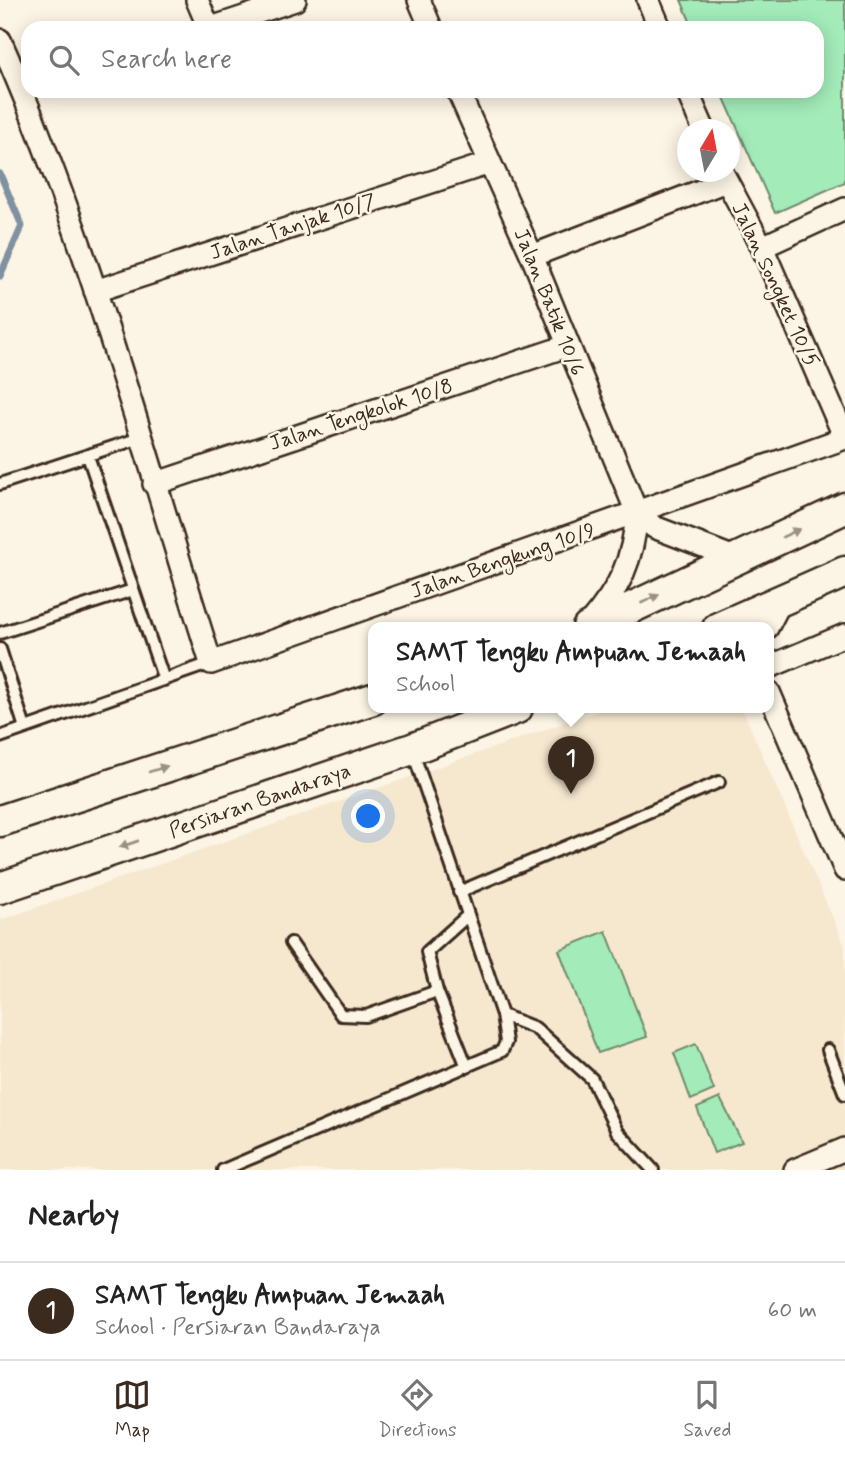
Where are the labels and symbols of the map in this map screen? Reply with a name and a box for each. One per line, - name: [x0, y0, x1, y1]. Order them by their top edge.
- north arrow: [677, 119, 740, 182]
- street label: Jalan Tanjak 10/7: [206, 187, 380, 267]
- street label: Jalan Songket 10/5: [724, 198, 825, 372]
- street label: Jalan Batik 10/6: [507, 224, 591, 380]
- street label: Jalan Tengkolok 10/8: [266, 372, 457, 459]
- street label: Jalan Bengkung 10/9: [407, 516, 599, 607]
- one-way arrow: [781, 528, 801, 539]
- one-way arrow: [640, 593, 660, 605]
- pin: 1: [548, 736, 594, 794]
- street label: Persiaran Bandaraya: [165, 757, 355, 845]
- one-way arrow: [148, 764, 169, 774]
- your location: [351, 799, 385, 833]
- one-way arrow: [119, 839, 140, 850]

